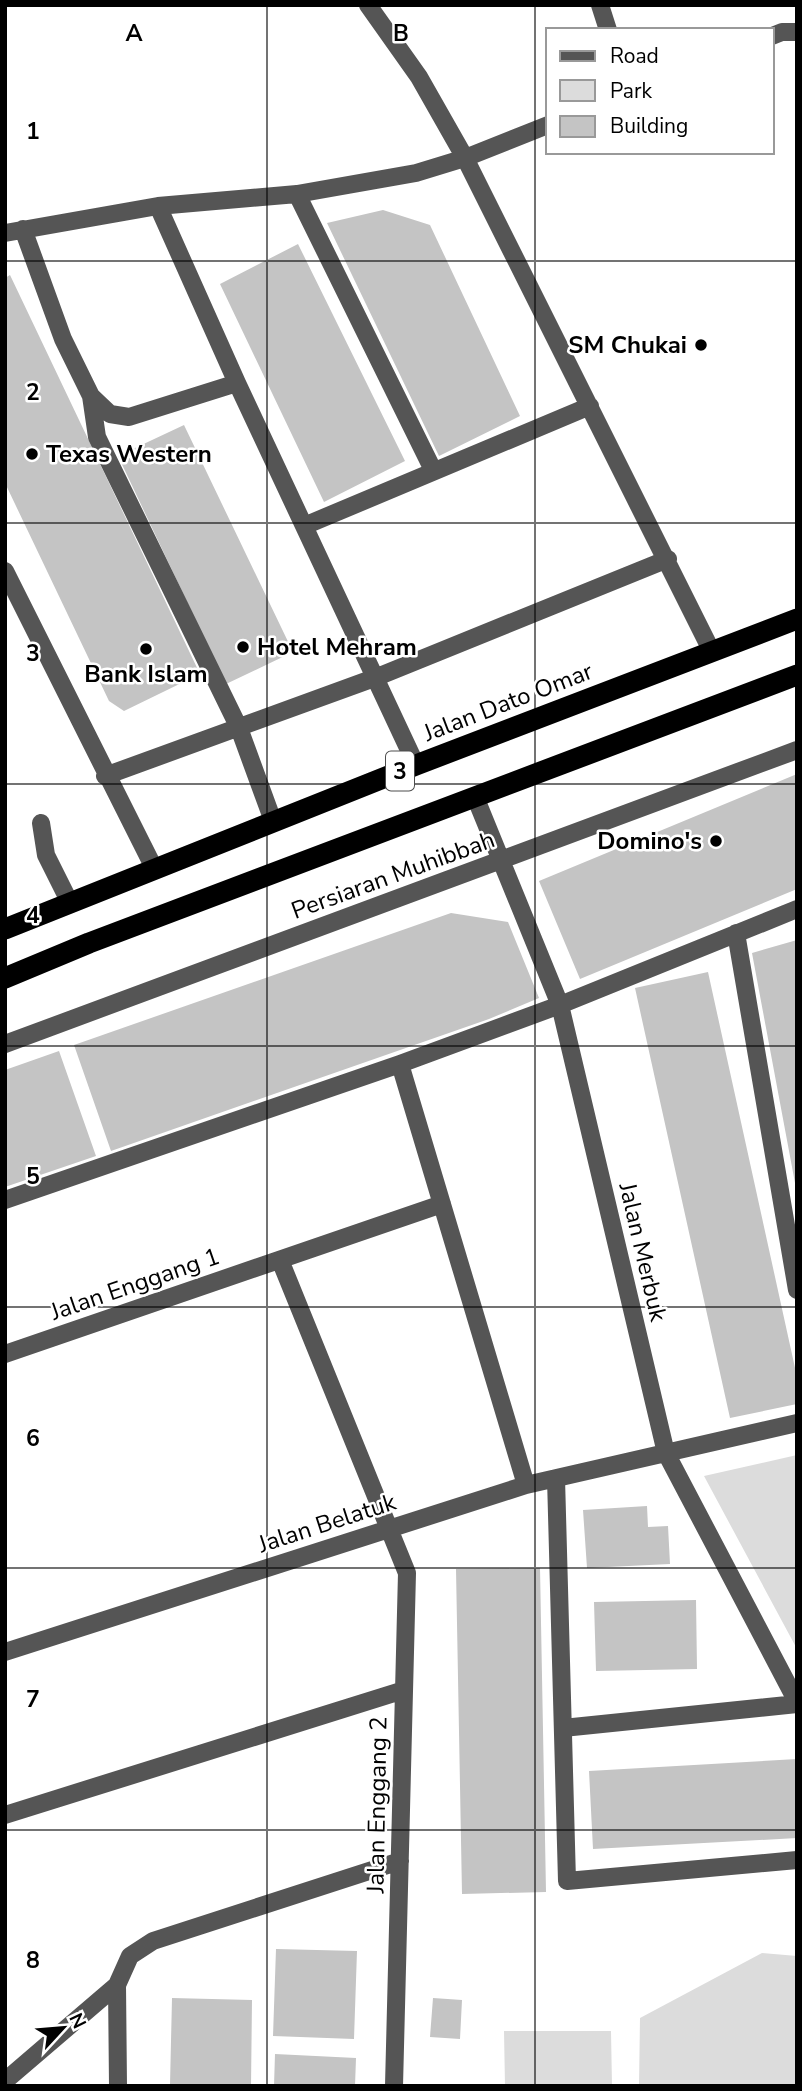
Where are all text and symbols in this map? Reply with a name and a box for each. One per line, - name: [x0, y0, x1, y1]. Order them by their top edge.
- text: A: [125, 18, 143, 49]
- text: B: [393, 18, 409, 49]
- legend: [546, 28, 774, 154]
- text: Road: [610, 42, 659, 70]
- text: Park: [610, 77, 652, 105]
- text: Building: [610, 112, 688, 140]
- text: 1: [26, 116, 40, 147]
- place label: SM Chukai: [568, 329, 687, 361]
- marker: SM Chukai: [693, 337, 709, 353]
- text: 2: [26, 377, 40, 408]
- place label: Texas Western: [46, 438, 212, 470]
- marker: Texas Western: [24, 446, 40, 462]
- place label: Hotel Mehram: [257, 631, 417, 663]
- text: 3: [26, 638, 40, 669]
- marker: Hotel Mehram: [235, 639, 251, 655]
- marker: Bank Islam: [138, 641, 154, 657]
- street label: Jalan Dato Omar: [418, 655, 598, 749]
- place label: Bank Islam: [84, 658, 208, 690]
- road number: 3: [386, 751, 414, 790]
- street label: Persiaran Muhibbah: [287, 823, 499, 927]
- place label: Domino's: [597, 825, 702, 857]
- marker: Domino's: [708, 833, 724, 849]
- text: 4: [26, 900, 40, 931]
- text: 5: [26, 1161, 40, 1192]
- street label: Jalan Merbuk: [611, 1179, 675, 1325]
- street label: Jalan Enggang 1: [45, 1240, 224, 1328]
- text: 6: [26, 1423, 40, 1454]
- street label: Jalan Belatuk: [253, 1485, 401, 1561]
- text: 7: [26, 1684, 40, 1715]
- street label: Jalan Enggang 2: [359, 1716, 395, 1895]
- text: 8: [26, 1945, 40, 1976]
- north arrow: [28, 1993, 98, 2063]
- text: N: [63, 2009, 92, 2033]

